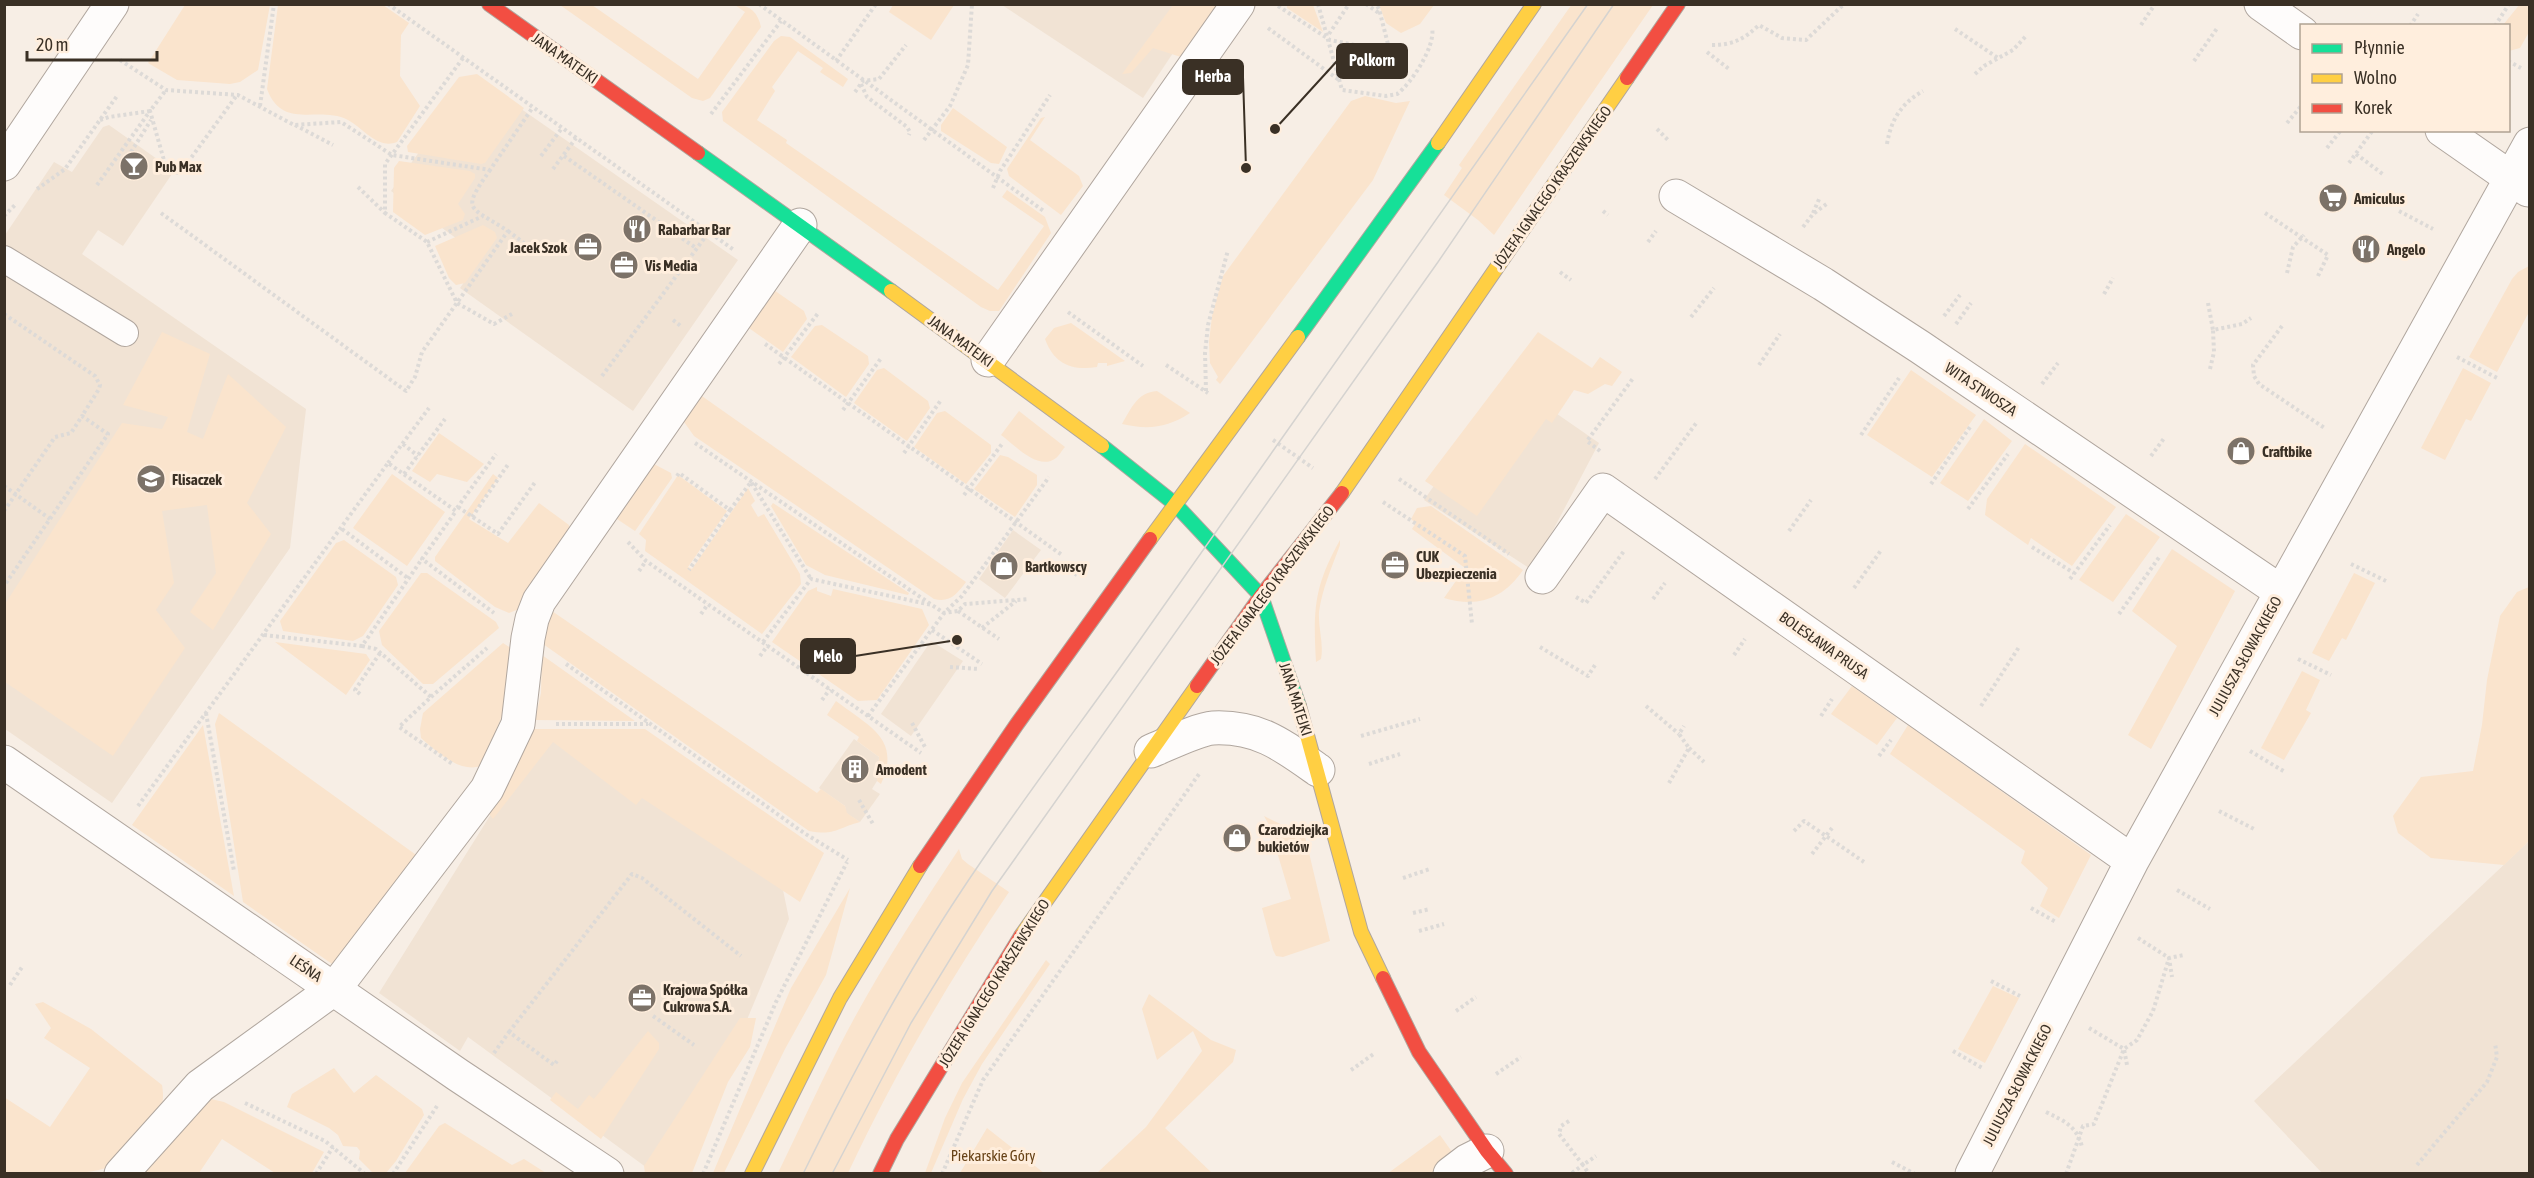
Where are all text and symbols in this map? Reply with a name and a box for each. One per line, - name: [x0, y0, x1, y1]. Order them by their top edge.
- scale bar: [27, 24, 158, 62]
- legend: [2300, 24, 2510, 132]
- street label: JANA MATEJKI: [529, 29, 601, 87]
- text: 20 m: [36, 34, 68, 55]
- text: Płynnie: [2354, 37, 2405, 58]
- callout: Polkorn: [1337, 44, 1407, 78]
- text: Polkorn: [1349, 51, 1395, 69]
- callout: Herba: [1183, 60, 1243, 94]
- text: Herba: [1195, 67, 1231, 85]
- text: Wolno: [2354, 67, 2397, 88]
- text: Korek: [2354, 97, 2392, 118]
- street label: JÓZEFA IGNACEGO KRASZEWSKIEGO: [1489, 102, 1615, 272]
- bar icon: Pub Max: [118, 150, 150, 182]
- place label: Pub Max: [155, 158, 202, 175]
- supermarket icon: Amiculus: [2317, 182, 2349, 214]
- place label: Amiculus: [2353, 190, 2406, 207]
- restaurant icon: Rabarbar Bar: [621, 213, 653, 245]
- place label: Rabarbar Bar: [658, 221, 731, 238]
- office icon: Jacek Szok: [572, 231, 604, 263]
- restaurant icon: Angelo: [2350, 233, 2382, 265]
- place label: Jacek Szok: [508, 239, 567, 256]
- place label: Angelo: [2386, 241, 2425, 258]
- office icon: Vis Media: [608, 249, 640, 281]
- place label: Vis Media: [644, 257, 697, 274]
- street label: JANA MATEJKI: [925, 312, 997, 370]
- street label: WITA STWOSZA: [1942, 359, 2021, 420]
- shop icon: Craftbike: [2225, 435, 2257, 467]
- place label: Craftbike: [2262, 443, 2312, 460]
- school or university icon: Flisaczek: [135, 463, 167, 495]
- place label: Flisaczek: [172, 471, 222, 488]
- street label: JÓZEFA IGNACEGO KRASZEWSKIEGO: [1207, 502, 1337, 668]
- place label: CUK Ubezpieczenia: [1416, 548, 1497, 582]
- office icon: CUK Ubezpieczenia: [1379, 549, 1411, 581]
- shop icon: Bartkowscy: [988, 550, 1020, 582]
- place label: Bartkowscy: [1025, 558, 1088, 575]
- street label: JULIUSZA SŁOWACKIEGO: [2205, 593, 2285, 719]
- street label: BOLESŁAWA PRUSA: [1776, 608, 1872, 682]
- callout: Melo: [801, 639, 855, 673]
- text: Melo: [813, 647, 843, 665]
- street label: JANA MATEJKI: [1276, 660, 1316, 738]
- building icon: Amodent: [839, 753, 871, 785]
- place label: Amodent: [875, 761, 927, 778]
- place label: Czarodziejka bukietów: [1258, 821, 1328, 855]
- shop icon: Czarodziejka bukietów: [1221, 822, 1253, 854]
- street label: JÓZEFA IGNACEGO KRASZEWSKIEGO: [935, 896, 1053, 1070]
- street label: LEŚNA: [287, 951, 326, 985]
- place label: Krajowa Spółka Cukrowa S.A.: [663, 981, 748, 1015]
- office icon: Krajowa Spółka Cukrowa S.A.: [626, 982, 658, 1014]
- street label: JULIUSZA SŁOWACKIEGO: [1979, 1021, 2055, 1149]
- park label: Piekarskie Góry: [951, 1147, 1035, 1164]

